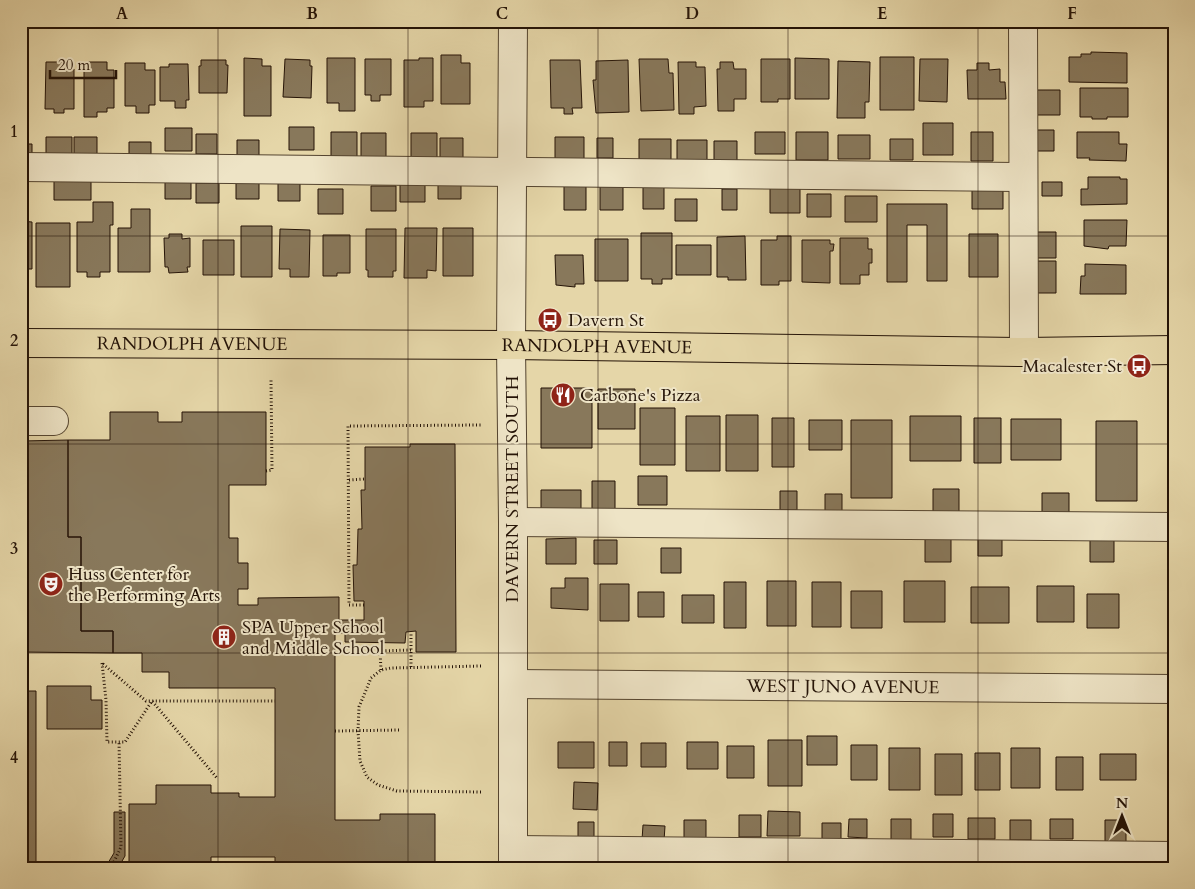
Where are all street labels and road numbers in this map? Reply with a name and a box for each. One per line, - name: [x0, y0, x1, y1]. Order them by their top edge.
- street label: RANDOLPH AVENUE: [97, 331, 287, 357]
- street label: RANDOLPH AVENUE: [502, 333, 692, 360]
- street label: DAVERN STREET SOUTH: [500, 376, 525, 602]
- street label: WEST JUNO AVENUE: [745, 674, 940, 700]

